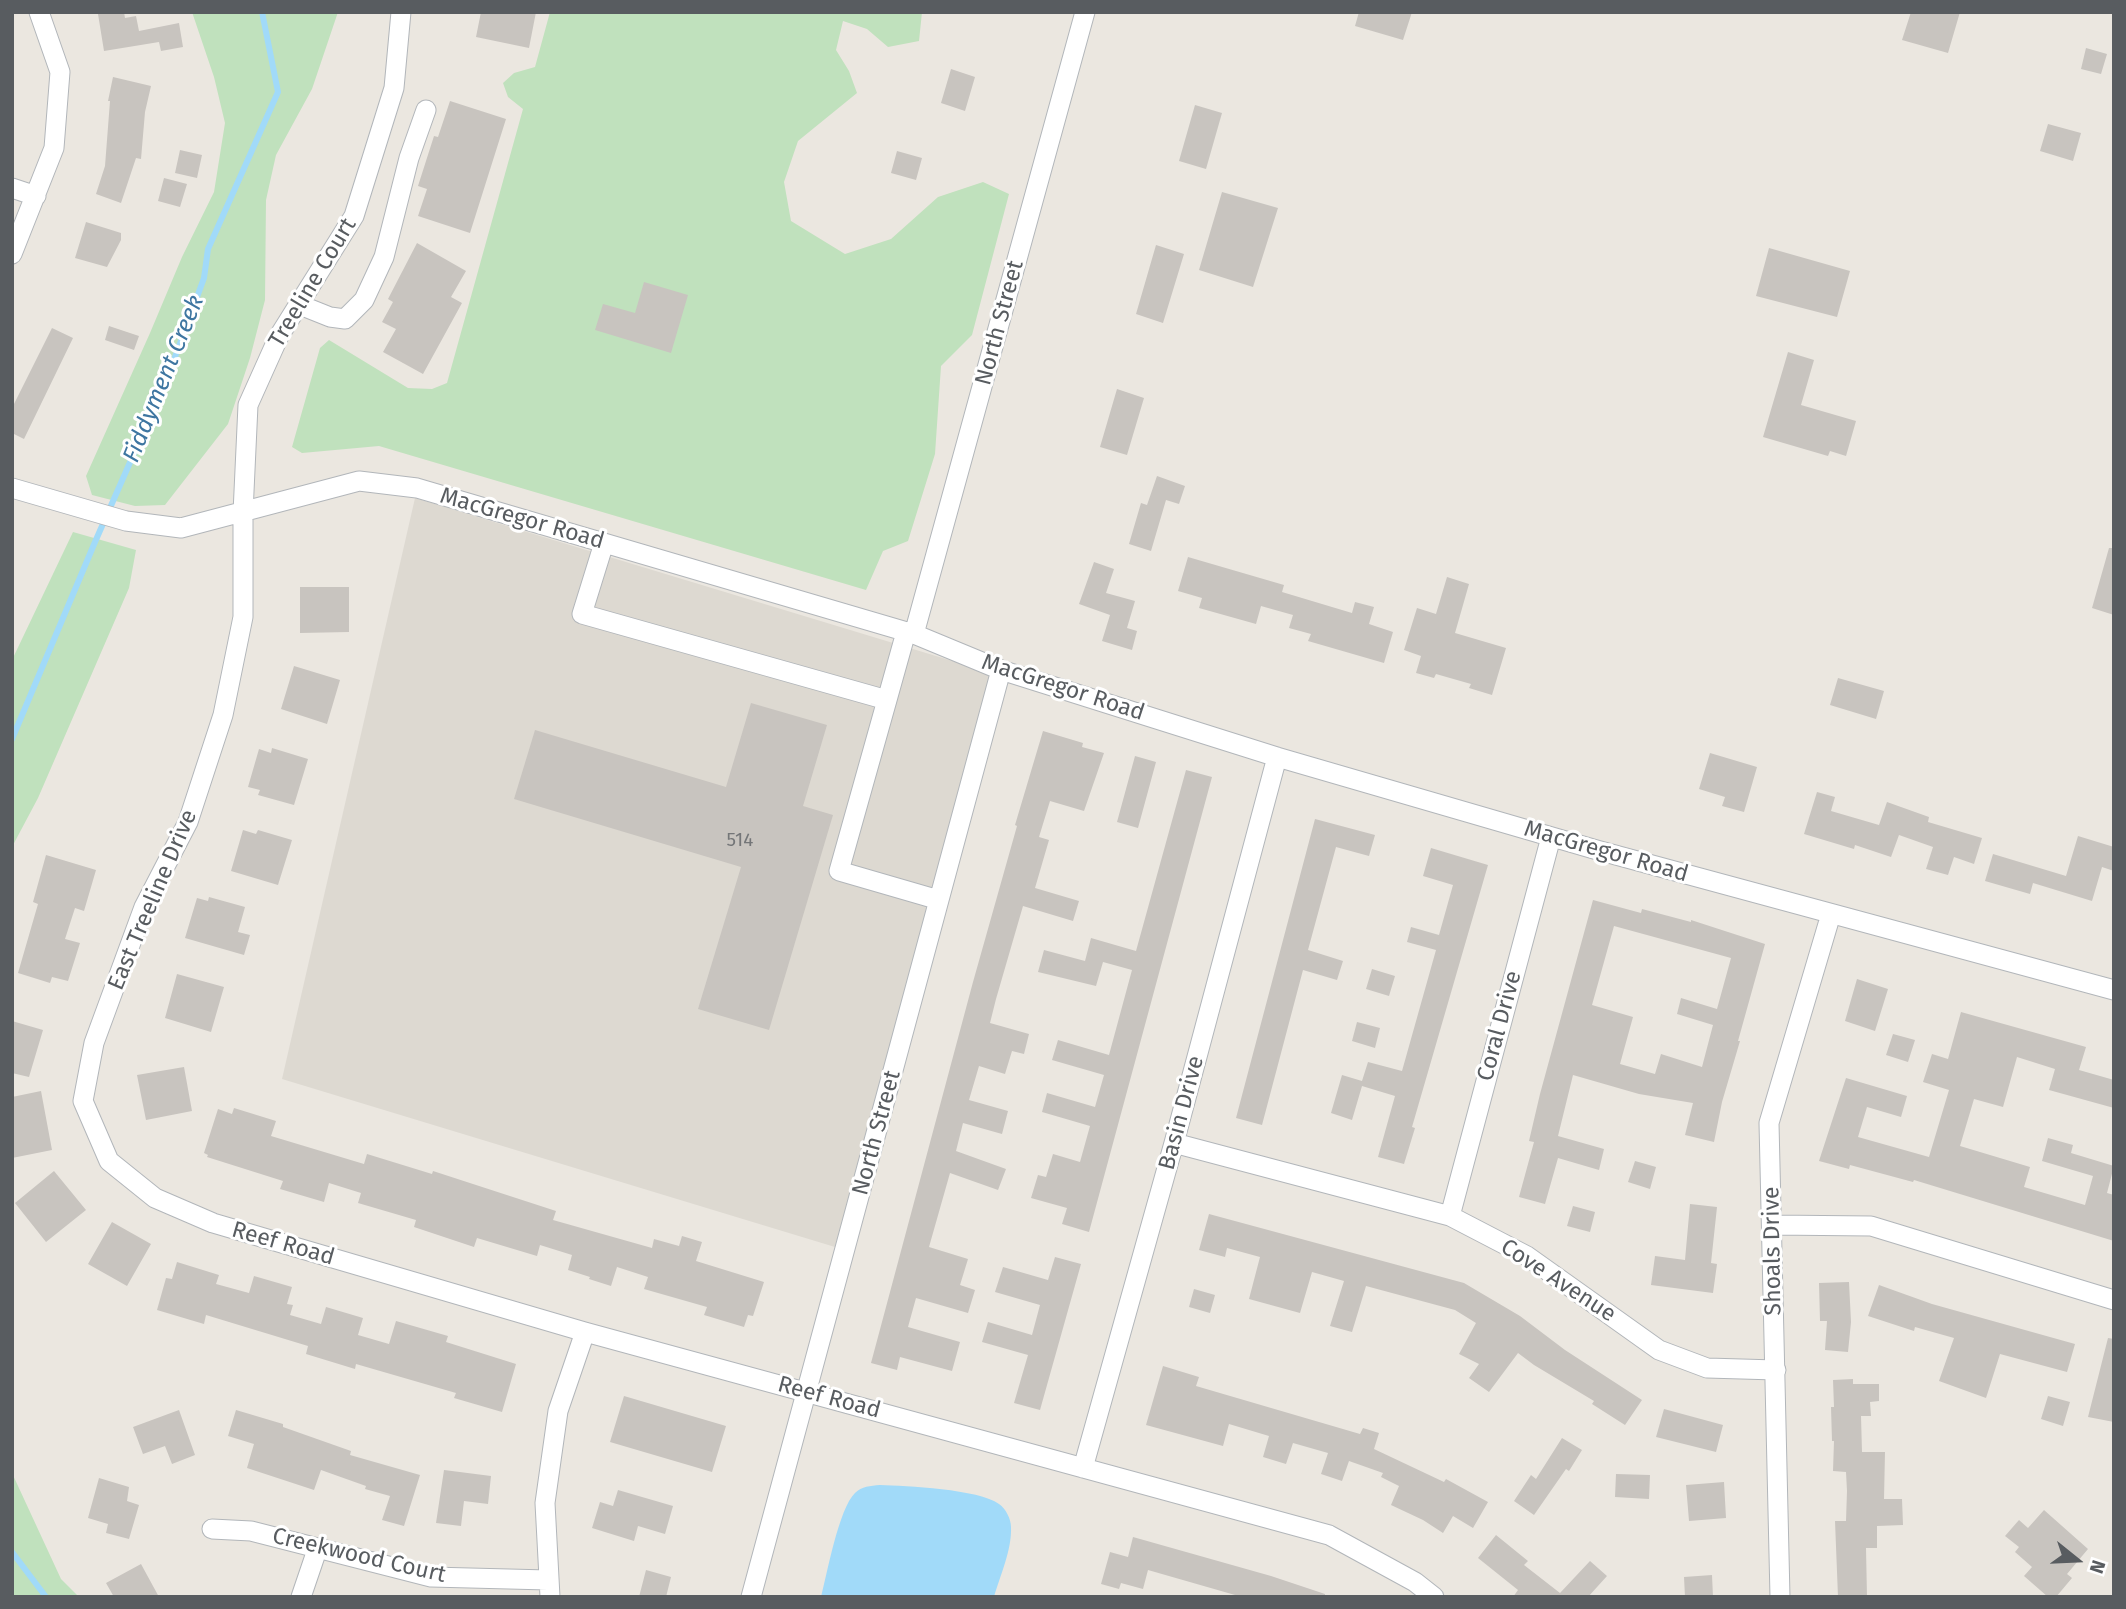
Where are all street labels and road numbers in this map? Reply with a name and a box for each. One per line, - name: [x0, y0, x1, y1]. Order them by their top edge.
- street label: Treeline Court: [264, 213, 362, 353]
- street label: North Street: [970, 257, 1030, 389]
- street label: MacGregor Road: [437, 482, 607, 556]
- street label: MacGregor Road: [978, 649, 1148, 727]
- street label: East Treeline Drive: [103, 806, 203, 994]
- street label: MacGregor Road: [1521, 815, 1691, 889]
- street label: Coral Drive: [1472, 968, 1528, 1084]
- street label: Basin Drive: [1154, 1053, 1210, 1173]
- street label: North Street: [847, 1067, 907, 1199]
- street label: Shoals Drive: [1758, 1186, 1788, 1316]
- street label: Reef Road: [229, 1216, 337, 1272]
- street label: Cove Avenue: [1495, 1233, 1621, 1329]
- street label: Reef Road: [774, 1371, 884, 1425]
- street label: Creekwood Court: [270, 1523, 448, 1589]

